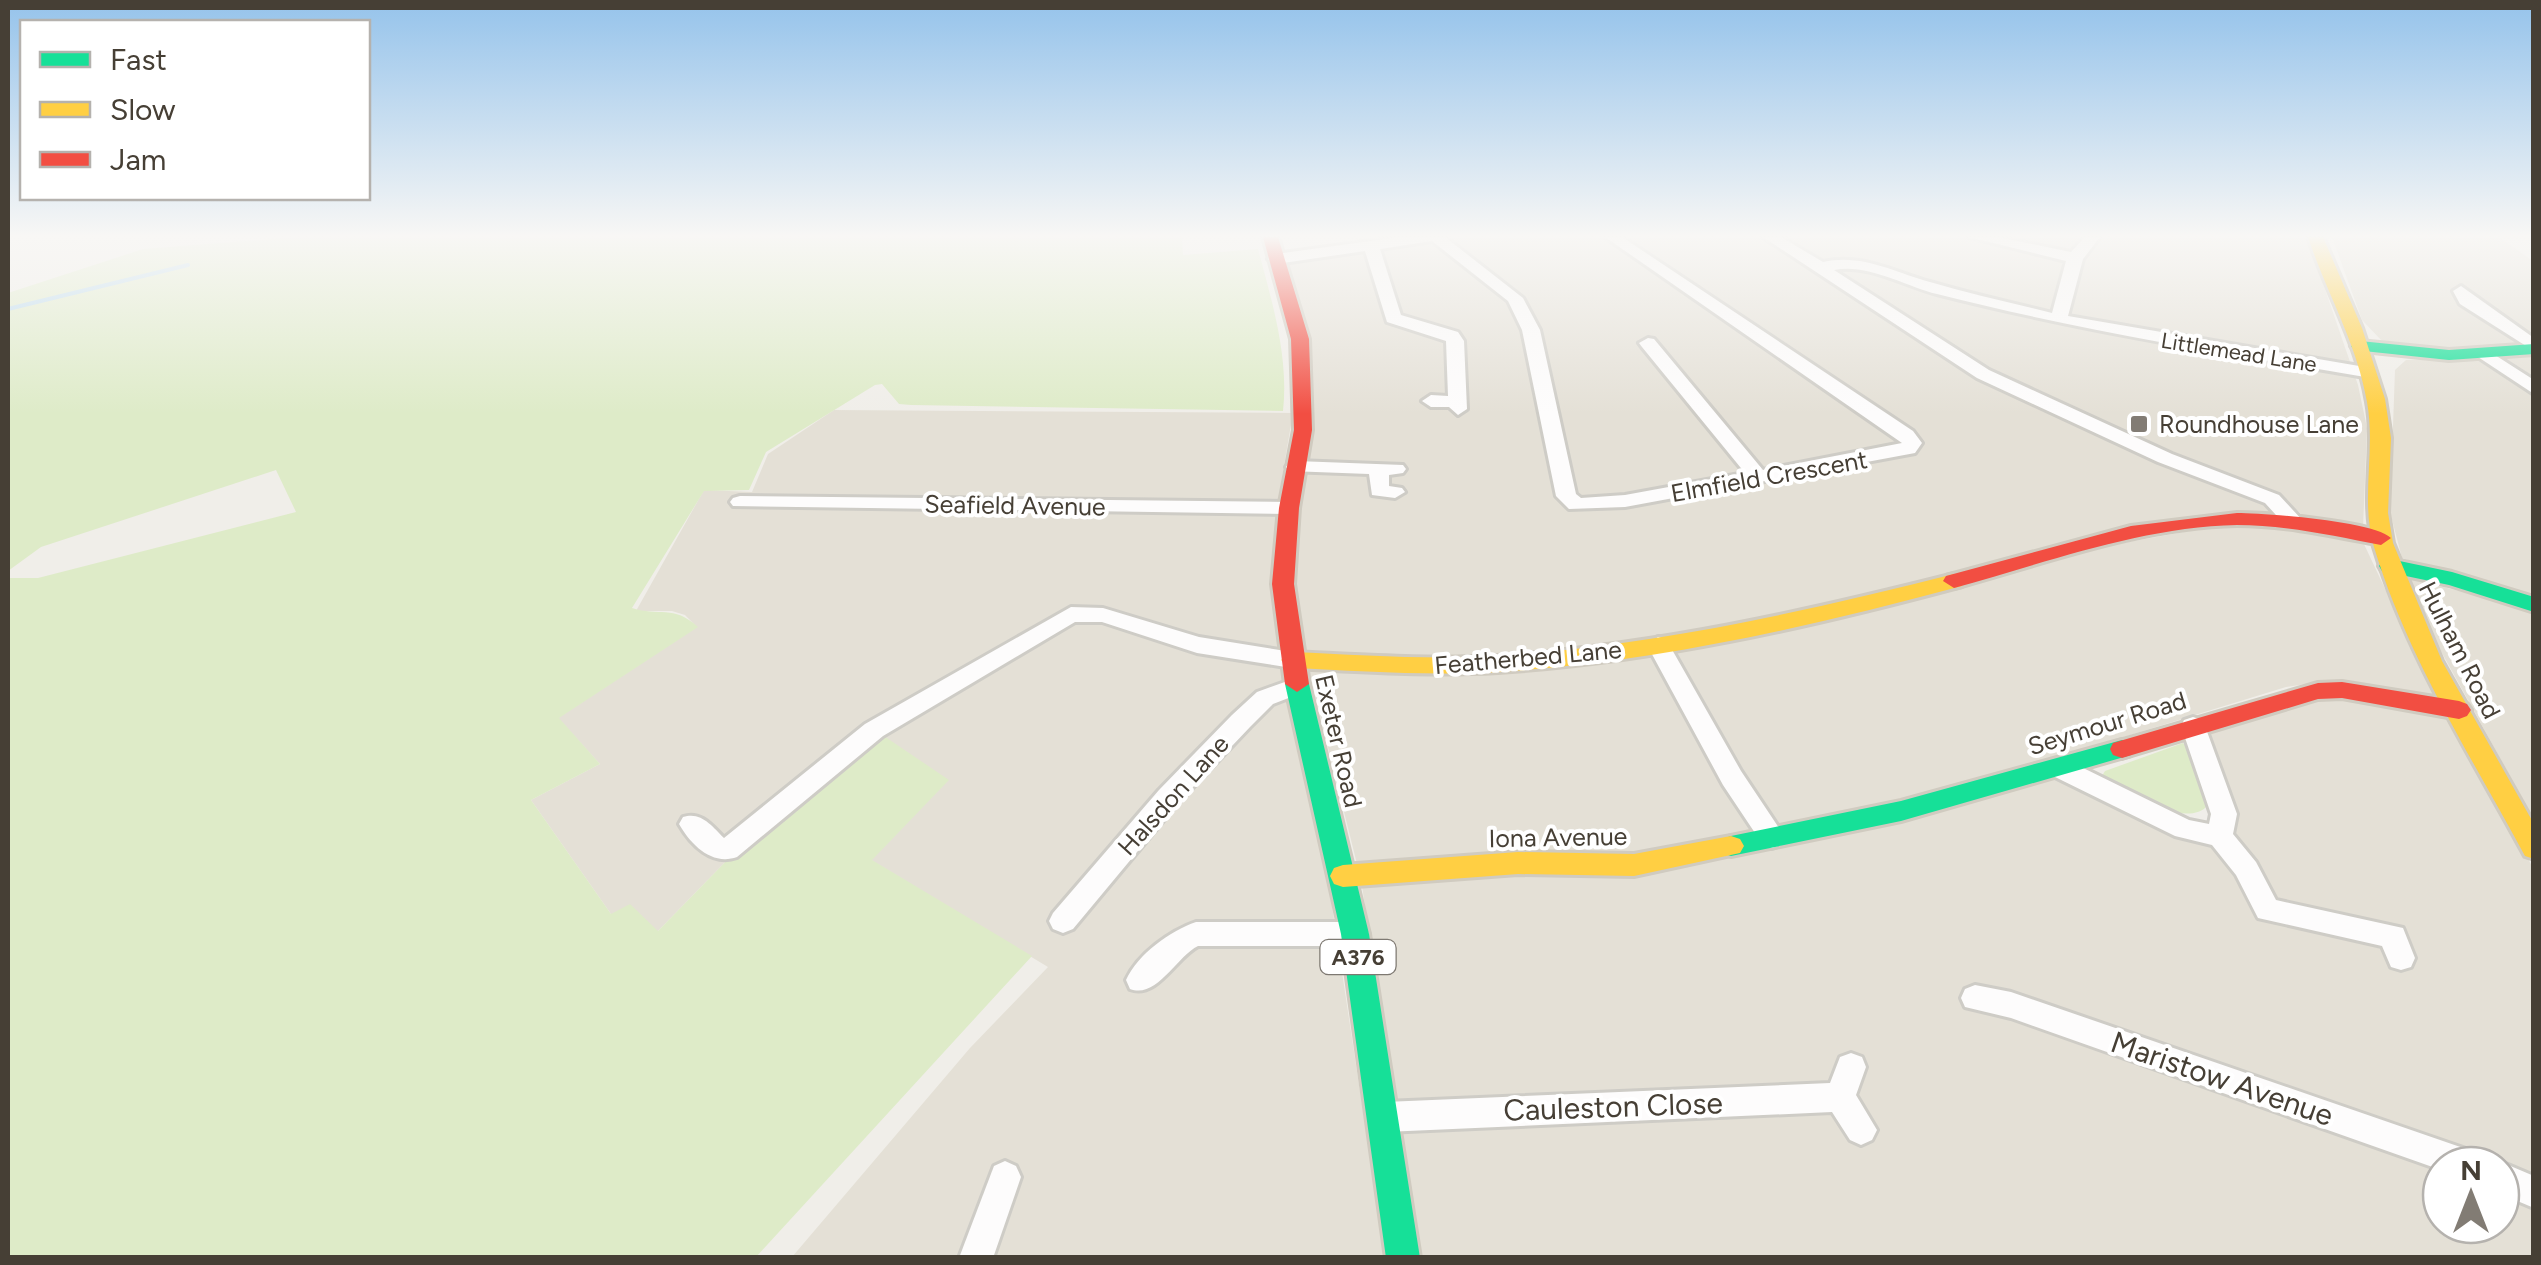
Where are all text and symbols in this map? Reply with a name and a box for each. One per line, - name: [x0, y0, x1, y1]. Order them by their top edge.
- legend: [20, 20, 370, 200]
- text: Fast: [110, 41, 167, 78]
- text: Slow: [110, 91, 176, 128]
- text: Jam: [110, 141, 166, 178]
- street label: Littlemead Lane: [2159, 327, 2319, 378]
- place label: Roundhouse Lane: [2159, 409, 2359, 439]
- marker: Roundhouse Lane: [2128, 413, 2150, 435]
- street label: Elmfield Crescent: [1668, 444, 1870, 508]
- street label: Seafield Avenue: [924, 488, 1106, 522]
- street label: Hulham Road: [2413, 576, 2507, 724]
- street label: Featherbed Lane: [1433, 634, 1623, 680]
- street label: Exeter Road: [1309, 672, 1369, 810]
- street label: Seymour Road: [2024, 685, 2190, 761]
- street label: Halsdon Lane: [1111, 729, 1235, 861]
- street label: Iona Avenue: [1488, 821, 1628, 853]
- road number: A376: [1320, 940, 1396, 974]
- street label: Maristow Avenue: [2106, 1023, 2338, 1134]
- street label: Cauleston Close: [1503, 1084, 1723, 1129]
- north arrow: [2421, 1145, 2521, 1245]
- text: N: [2460, 1153, 2482, 1187]

